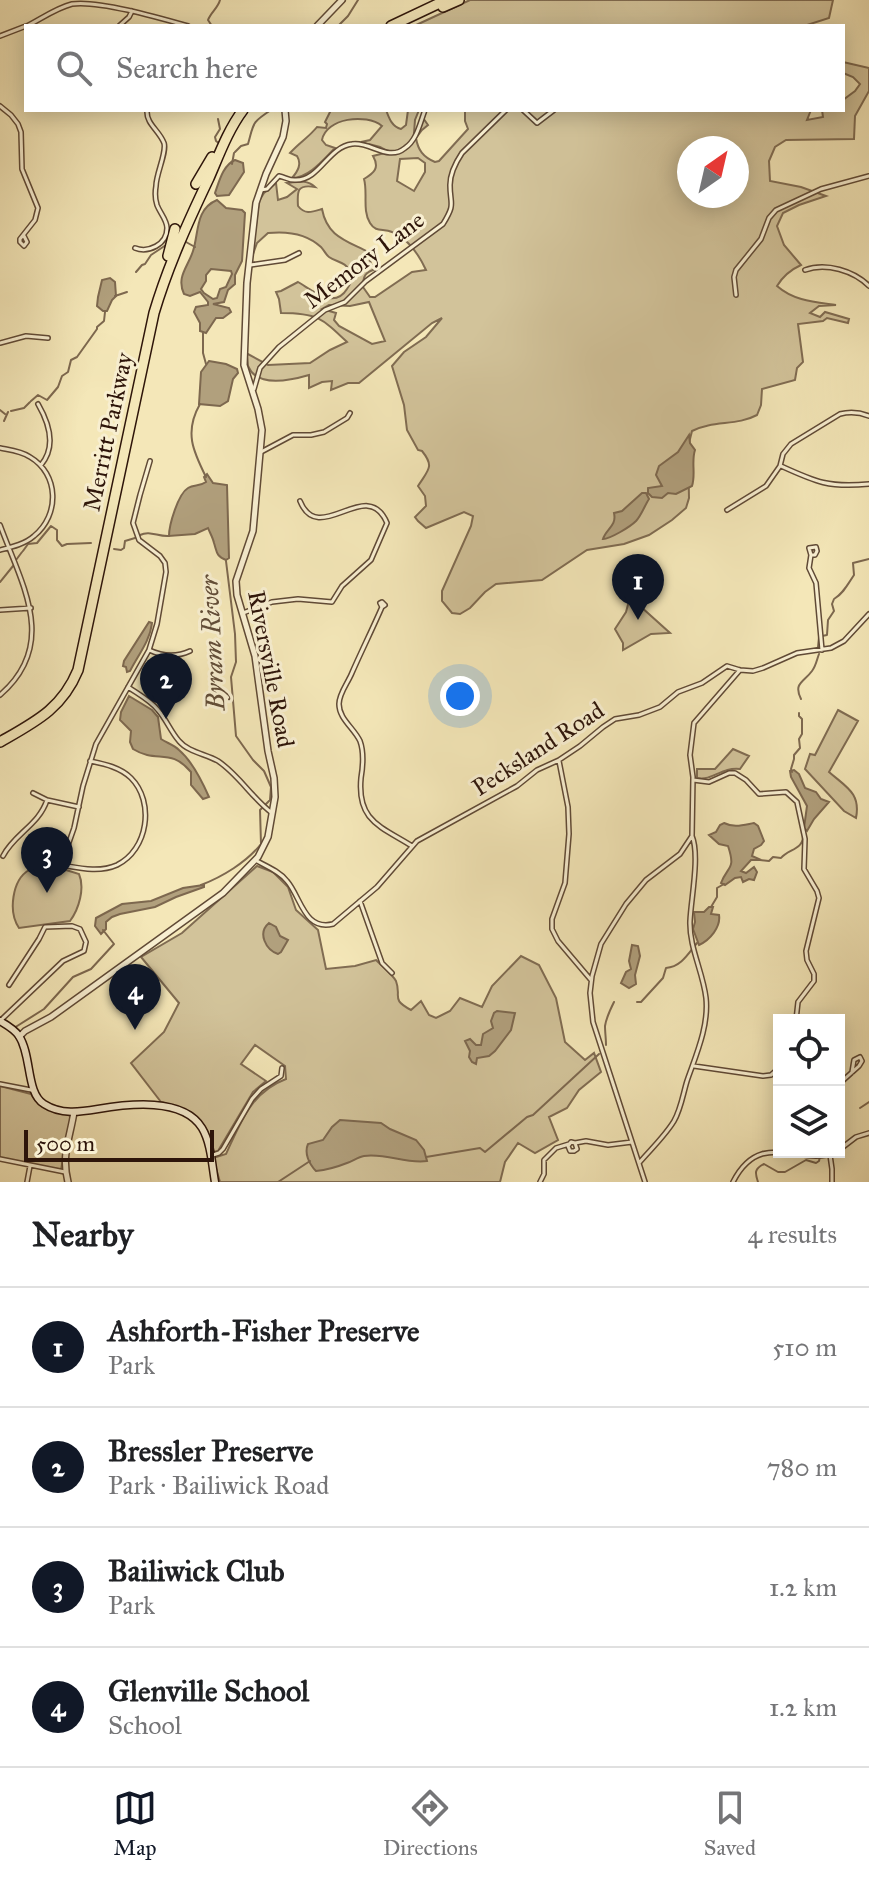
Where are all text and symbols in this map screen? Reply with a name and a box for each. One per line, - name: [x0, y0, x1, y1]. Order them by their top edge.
- search box: [24, 24, 845, 112]
- icon: search: [52, 46, 96, 90]
- text: Search here: [116, 50, 258, 86]
- north arrow: [677, 136, 749, 208]
- street label: Memory Lane: [298, 205, 430, 315]
- street label: Merritt Parkway: [77, 349, 140, 514]
- pin: 1: [612, 554, 664, 620]
- water label: Byram River: [192, 573, 232, 712]
- street label: Riversville Road: [241, 588, 301, 750]
- pin: 2: [140, 653, 192, 719]
- your location: [440, 676, 480, 716]
- street label: Pecksland Road: [466, 695, 610, 803]
- pin: 3: [21, 827, 73, 893]
- pin: 4: [109, 964, 161, 1030]
- map controls: [773, 1014, 845, 1158]
- button: locate: [773, 1014, 845, 1086]
- button: layers: [773, 1086, 845, 1158]
- scale bar: [24, 1126, 214, 1162]
- text: 500 m: [36, 1130, 95, 1157]
- text: Nearby: [32, 1214, 134, 1255]
- text: 4 results: [748, 1218, 837, 1250]
- text: Ashforth-Fisher Preserve: [108, 1313, 420, 1349]
- text: 1: [53, 1331, 63, 1363]
- text: 510 m: [772, 1331, 837, 1363]
- text: Park: [108, 1349, 155, 1381]
- text: Bressler Preserve: [108, 1433, 314, 1469]
- text: 2: [52, 1451, 64, 1483]
- text: 780 m: [767, 1451, 837, 1483]
- text: Park · Bailiwick Road: [108, 1469, 329, 1501]
- text: Bailiwick Club: [108, 1553, 285, 1589]
- text: 3: [53, 1571, 63, 1603]
- text: 1.2 km: [769, 1571, 837, 1603]
- text: Park: [108, 1589, 155, 1621]
- text: Glenville School: [108, 1673, 309, 1709]
- text: 4: [51, 1691, 65, 1723]
- text: 1.2 km: [769, 1691, 837, 1723]
- text: School: [108, 1709, 182, 1741]
- tab: Map: [113, 1786, 157, 1861]
- tab: Directions: [383, 1786, 478, 1861]
- tab: Saved: [704, 1786, 756, 1861]

